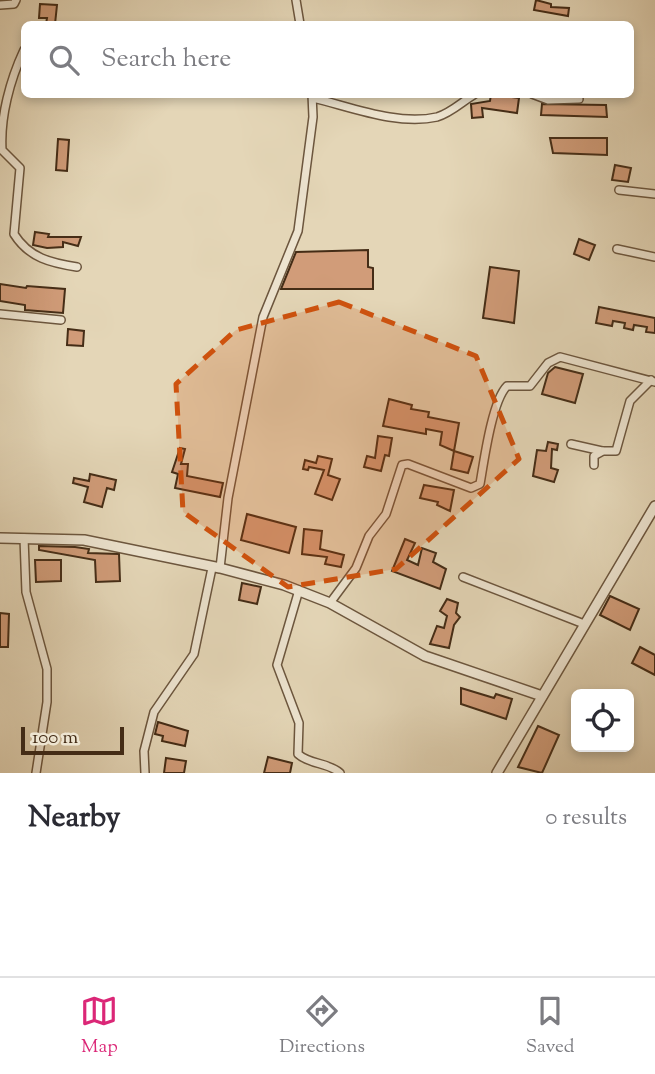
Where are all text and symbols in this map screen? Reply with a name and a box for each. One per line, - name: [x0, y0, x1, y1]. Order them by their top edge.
- search box: [21, 21, 634, 98]
- icon: search: [45, 41, 83, 79]
- text: Search here: [101, 41, 231, 78]
- map controls: [571, 689, 634, 752]
- button: locate: [571, 689, 634, 752]
- scale bar: [21, 724, 124, 756]
- text: 100 m: [32, 725, 78, 752]
- text: Nearby: [28, 797, 120, 840]
- text: 0 results: [545, 802, 627, 835]
- tab: Map: [80, 992, 118, 1061]
- tab: Directions: [279, 992, 365, 1061]
- tab: Saved: [526, 992, 575, 1061]

